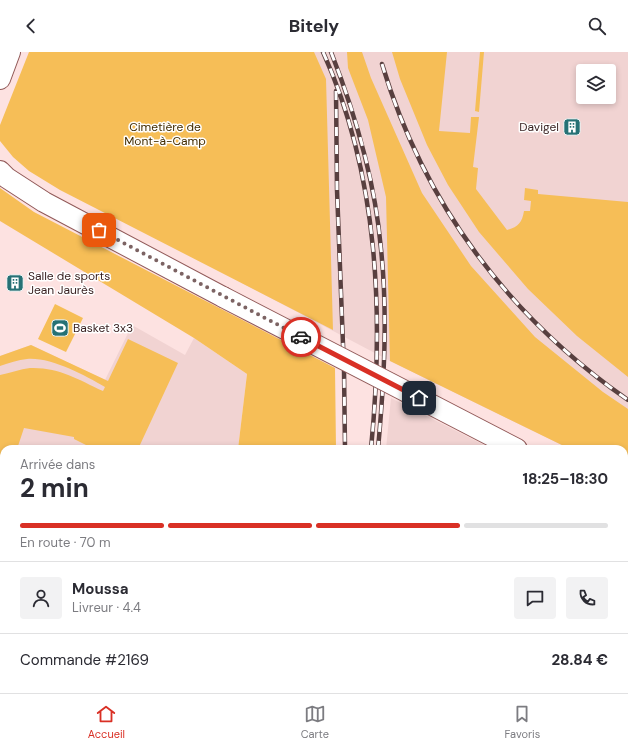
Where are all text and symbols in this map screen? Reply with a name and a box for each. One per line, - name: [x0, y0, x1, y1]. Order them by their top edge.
- text: Bitely: [289, 14, 339, 38]
- icon: back: [20, 15, 42, 37]
- icon: search: [586, 15, 608, 37]
- map controls: [576, 64, 616, 104]
- button: layers: [576, 64, 616, 104]
- building icon: Davigel: [562, 117, 582, 137]
- park label: Cimetière de Mont-à-Camp: [124, 119, 206, 149]
- place label: Davigel: [519, 119, 559, 135]
- pin: [82, 213, 116, 247]
- icon: bag: [88, 219, 110, 241]
- place label: Salle de sports Jean Jaurès: [28, 268, 110, 298]
- building icon: Salle de sports Jean Jaurès: [5, 273, 25, 293]
- courier: [281, 317, 321, 357]
- sports icon: Basket 3x3: [50, 318, 70, 338]
- place label: Basket 3x3: [73, 320, 133, 336]
- icon: car: [290, 326, 312, 348]
- pin: [402, 381, 436, 415]
- icon: home: [408, 387, 430, 409]
- text: Arrivée dans: [20, 456, 95, 473]
- text: 18:25–18:30: [522, 469, 608, 489]
- text: 2 min: [20, 471, 89, 505]
- text: En route · 70 m: [20, 534, 110, 551]
- button: person: [20, 577, 62, 619]
- button: chat: [514, 577, 556, 619]
- button: phone: [566, 577, 608, 619]
- text: Moussa: [72, 579, 128, 599]
- text: Livreur · 4.4: [72, 599, 141, 616]
- text: Commande #2169: [20, 650, 149, 670]
- text: 28.84 €: [552, 650, 608, 670]
- tab: Accueil: [88, 703, 125, 741]
- tab: Carte: [301, 703, 329, 741]
- tab: Favoris: [505, 703, 540, 741]

